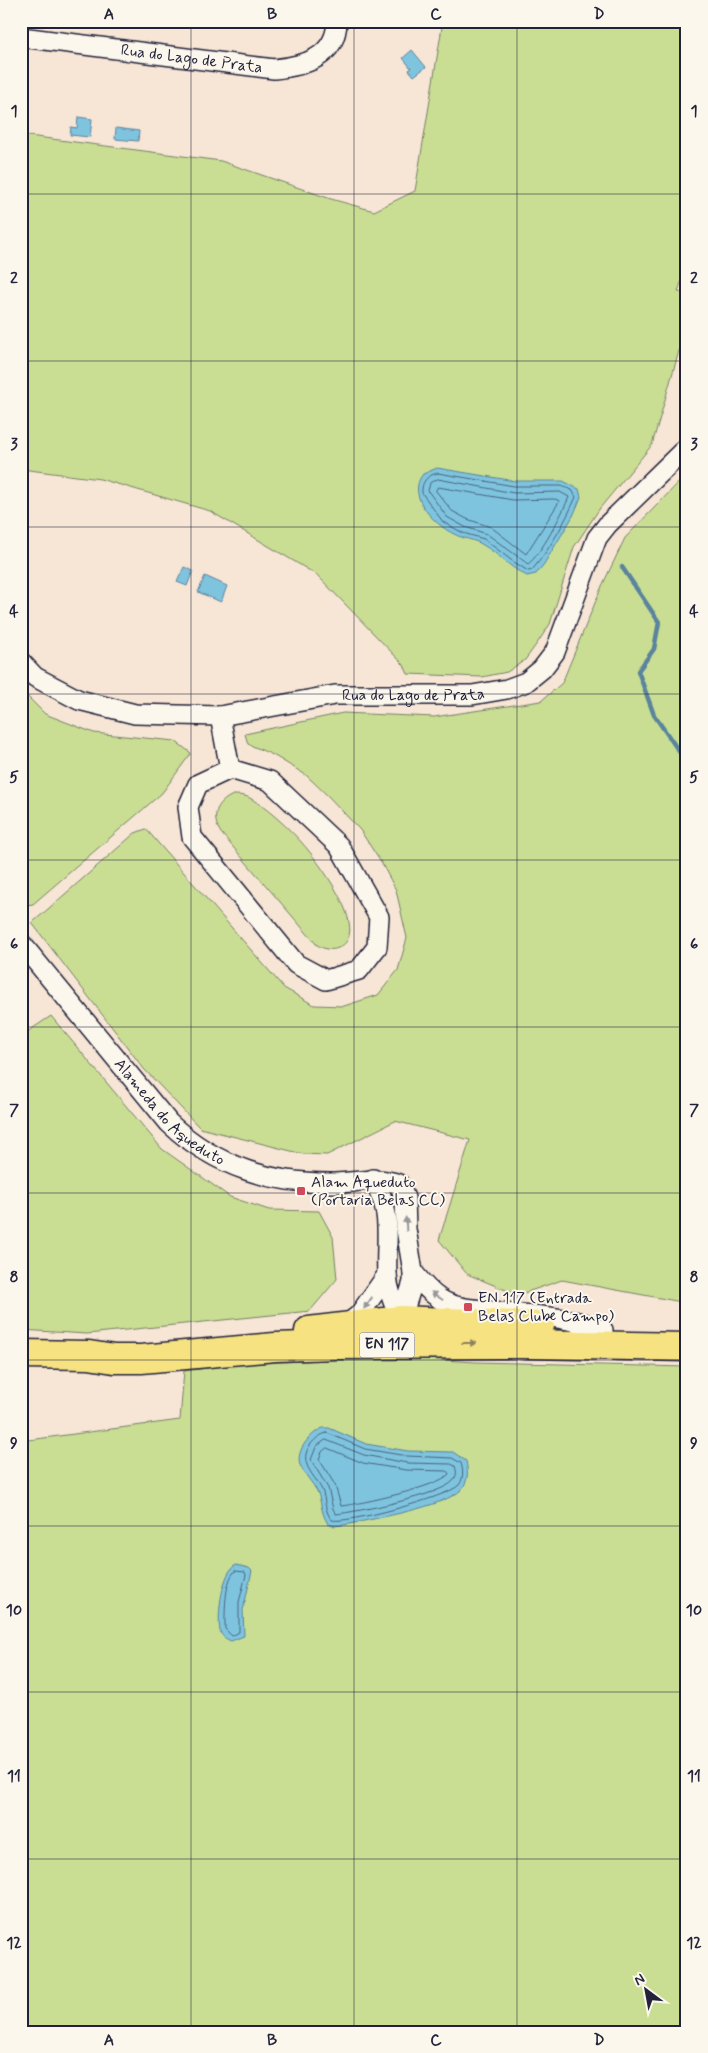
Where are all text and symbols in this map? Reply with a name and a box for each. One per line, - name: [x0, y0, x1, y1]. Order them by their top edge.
- text: A: [104, 4, 114, 25]
- text: B: [267, 4, 277, 25]
- text: C: [430, 4, 442, 25]
- text: D: [593, 4, 605, 25]
- street label: Rua do Lago de Prata: [120, 39, 264, 78]
- text: 1: [10, 101, 18, 122]
- text: 1: [690, 101, 698, 122]
- text: 2: [10, 268, 18, 289]
- text: 2: [690, 268, 698, 289]
- text: 3: [10, 434, 18, 455]
- text: 3: [690, 434, 698, 455]
- text: 4: [9, 601, 19, 622]
- text: 4: [689, 601, 699, 622]
- street label: Rua do Lago de Prata: [342, 683, 486, 707]
- text: 5: [9, 767, 19, 788]
- text: 5: [689, 767, 699, 788]
- text: 6: [10, 934, 18, 955]
- text: 6: [690, 934, 698, 955]
- street label: Alameda do Aqueduto: [110, 1054, 229, 1170]
- text: 7: [9, 1100, 19, 1121]
- text: 7: [689, 1100, 699, 1121]
- place label: Alam Aqueduto (Portaria Belas CC): [311, 1172, 445, 1211]
- marker: Alam Aqueduto (Portaria Belas CC): [295, 1185, 307, 1197]
- one-way arrow: [402, 1215, 410, 1231]
- text: 8: [9, 1267, 19, 1288]
- text: 8: [689, 1267, 699, 1288]
- place label: EN 117 (Entrada Belas Clube Campo): [478, 1288, 614, 1327]
- one-way arrow: [430, 1291, 443, 1301]
- one-way arrow: [363, 1296, 373, 1309]
- marker: EN 117 (Entrada Belas Clube Campo): [462, 1301, 474, 1313]
- road number: EN 117: [360, 1332, 414, 1358]
- one-way arrow: [462, 1340, 478, 1348]
- text: 9: [10, 1433, 18, 1454]
- text: 9: [690, 1433, 698, 1454]
- text: 10: [6, 1600, 22, 1621]
- text: 10: [686, 1600, 702, 1621]
- text: 11: [7, 1766, 21, 1787]
- text: 11: [687, 1766, 701, 1787]
- text: 12: [6, 1933, 22, 1954]
- text: 12: [686, 1933, 702, 1954]
- north arrow: [620, 1966, 670, 2016]
- text: N: [631, 1970, 648, 1990]
- text: A: [104, 2030, 114, 2051]
- text: B: [267, 2030, 277, 2051]
- text: C: [430, 2030, 442, 2051]
- text: D: [593, 2030, 605, 2051]

